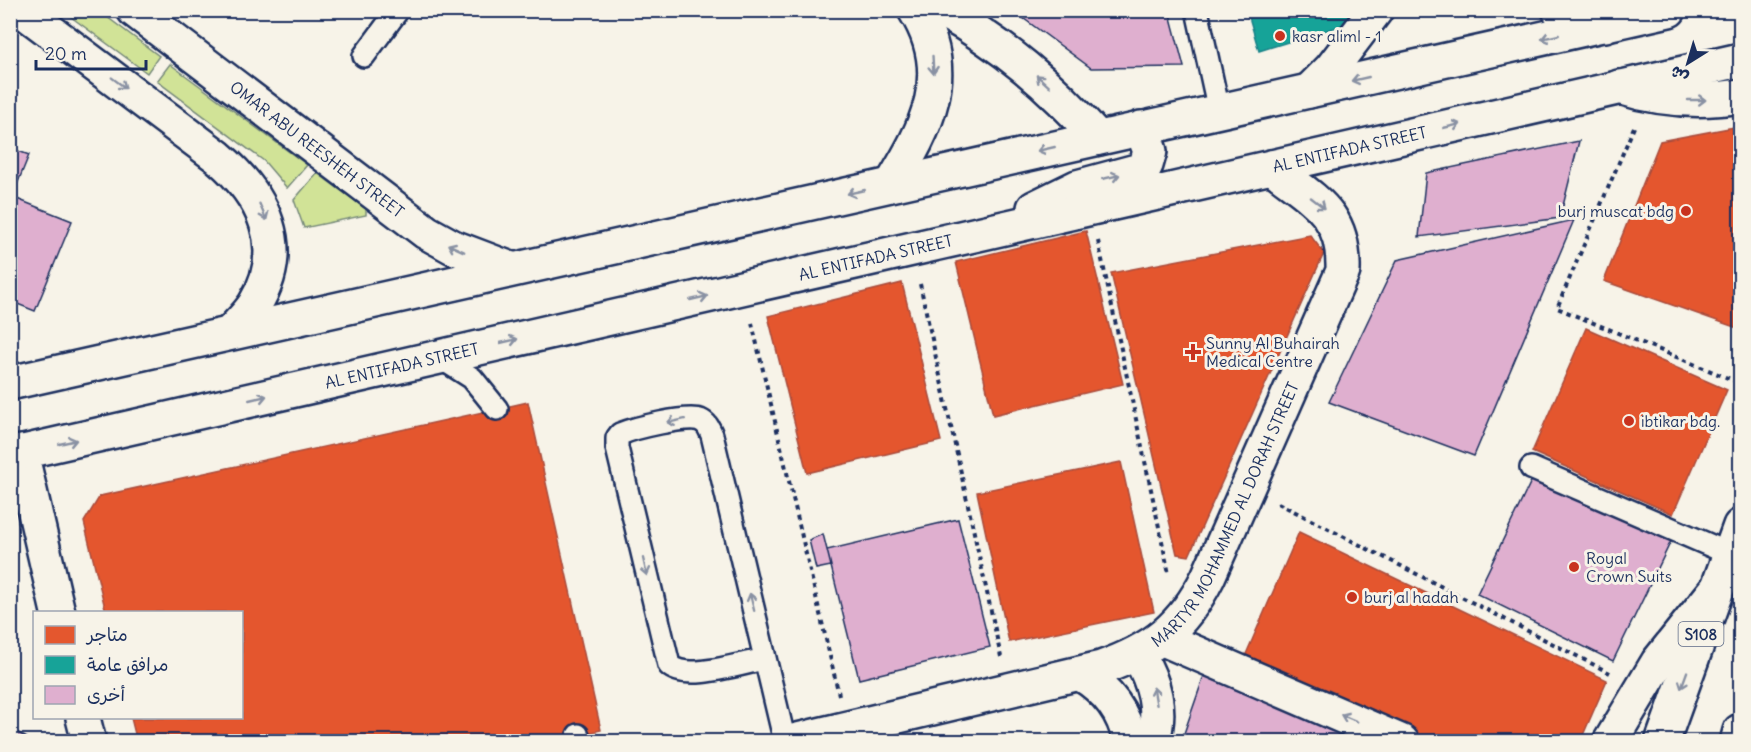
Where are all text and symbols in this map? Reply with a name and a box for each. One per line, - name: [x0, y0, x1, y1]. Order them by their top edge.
- place label: kasr aliml - 1: [1292, 26, 1382, 46]
- marker: kasr aliml - 1: [1273, 29, 1287, 43]
- one-way arrow: [1541, 32, 1560, 43]
- scale bar: [36, 33, 146, 71]
- north arrow: [1658, 33, 1718, 93]
- text: 20 m: [45, 42, 87, 65]
- one-way arrow: [928, 55, 939, 75]
- text: ش: [1666, 62, 1692, 88]
- one-way arrow: [1035, 74, 1050, 88]
- one-way arrow: [1351, 74, 1370, 86]
- one-way arrow: [111, 77, 127, 90]
- street label: OMAR ABU REESHEH STREET: [226, 77, 408, 222]
- one-way arrow: [1687, 95, 1707, 106]
- one-way arrow: [1442, 119, 1461, 131]
- street label: AL ENTIFADA STREET: [1271, 122, 1428, 176]
- one-way arrow: [1037, 144, 1056, 156]
- one-way arrow: [1101, 171, 1120, 182]
- one-way arrow: [847, 187, 866, 198]
- one-way arrow: [1309, 197, 1325, 210]
- place label: burj muscat bdg: [1558, 201, 1674, 221]
- one-way arrow: [257, 202, 269, 220]
- marker: burj muscat bdg: [1679, 204, 1693, 218]
- street label: AL ENTIFADA STREET: [797, 230, 955, 285]
- one-way arrow: [448, 241, 466, 253]
- one-way arrow: [690, 291, 709, 303]
- place label: Sunny Al Buhairah Medical Centre: [1206, 333, 1340, 371]
- one-way arrow: [499, 335, 518, 346]
- street label: AL ENTIFADA STREET: [323, 338, 481, 393]
- marker: Sunny Al Buhairah Medical Centre: [1184, 343, 1202, 361]
- street label: MARTYR MOHAMMED AL DORAH STREET: [1147, 379, 1303, 651]
- one-way arrow: [248, 392, 267, 404]
- place label: ibtikar bdg.: [1641, 411, 1720, 431]
- marker: ibtikar bdg.: [1622, 414, 1636, 428]
- one-way arrow: [666, 416, 686, 427]
- one-way arrow: [57, 436, 77, 447]
- place label: Royal Crown Suits: [1586, 548, 1672, 586]
- one-way arrow: [639, 558, 651, 577]
- marker: Royal Crown Suits: [1567, 560, 1581, 574]
- place label: burj al hadah: [1364, 587, 1459, 607]
- marker: burj al hadah: [1345, 590, 1359, 604]
- one-way arrow: [745, 592, 757, 611]
- legend: [33, 611, 243, 719]
- road number: S108: [1678, 622, 1724, 646]
- text: متاجر: [85, 623, 128, 646]
- text: مرافق عامة: [87, 653, 169, 676]
- one-way arrow: [1677, 670, 1688, 689]
- text: أخرى: [87, 683, 125, 706]
- one-way arrow: [1149, 687, 1160, 706]
- one-way arrow: [1340, 712, 1358, 724]

